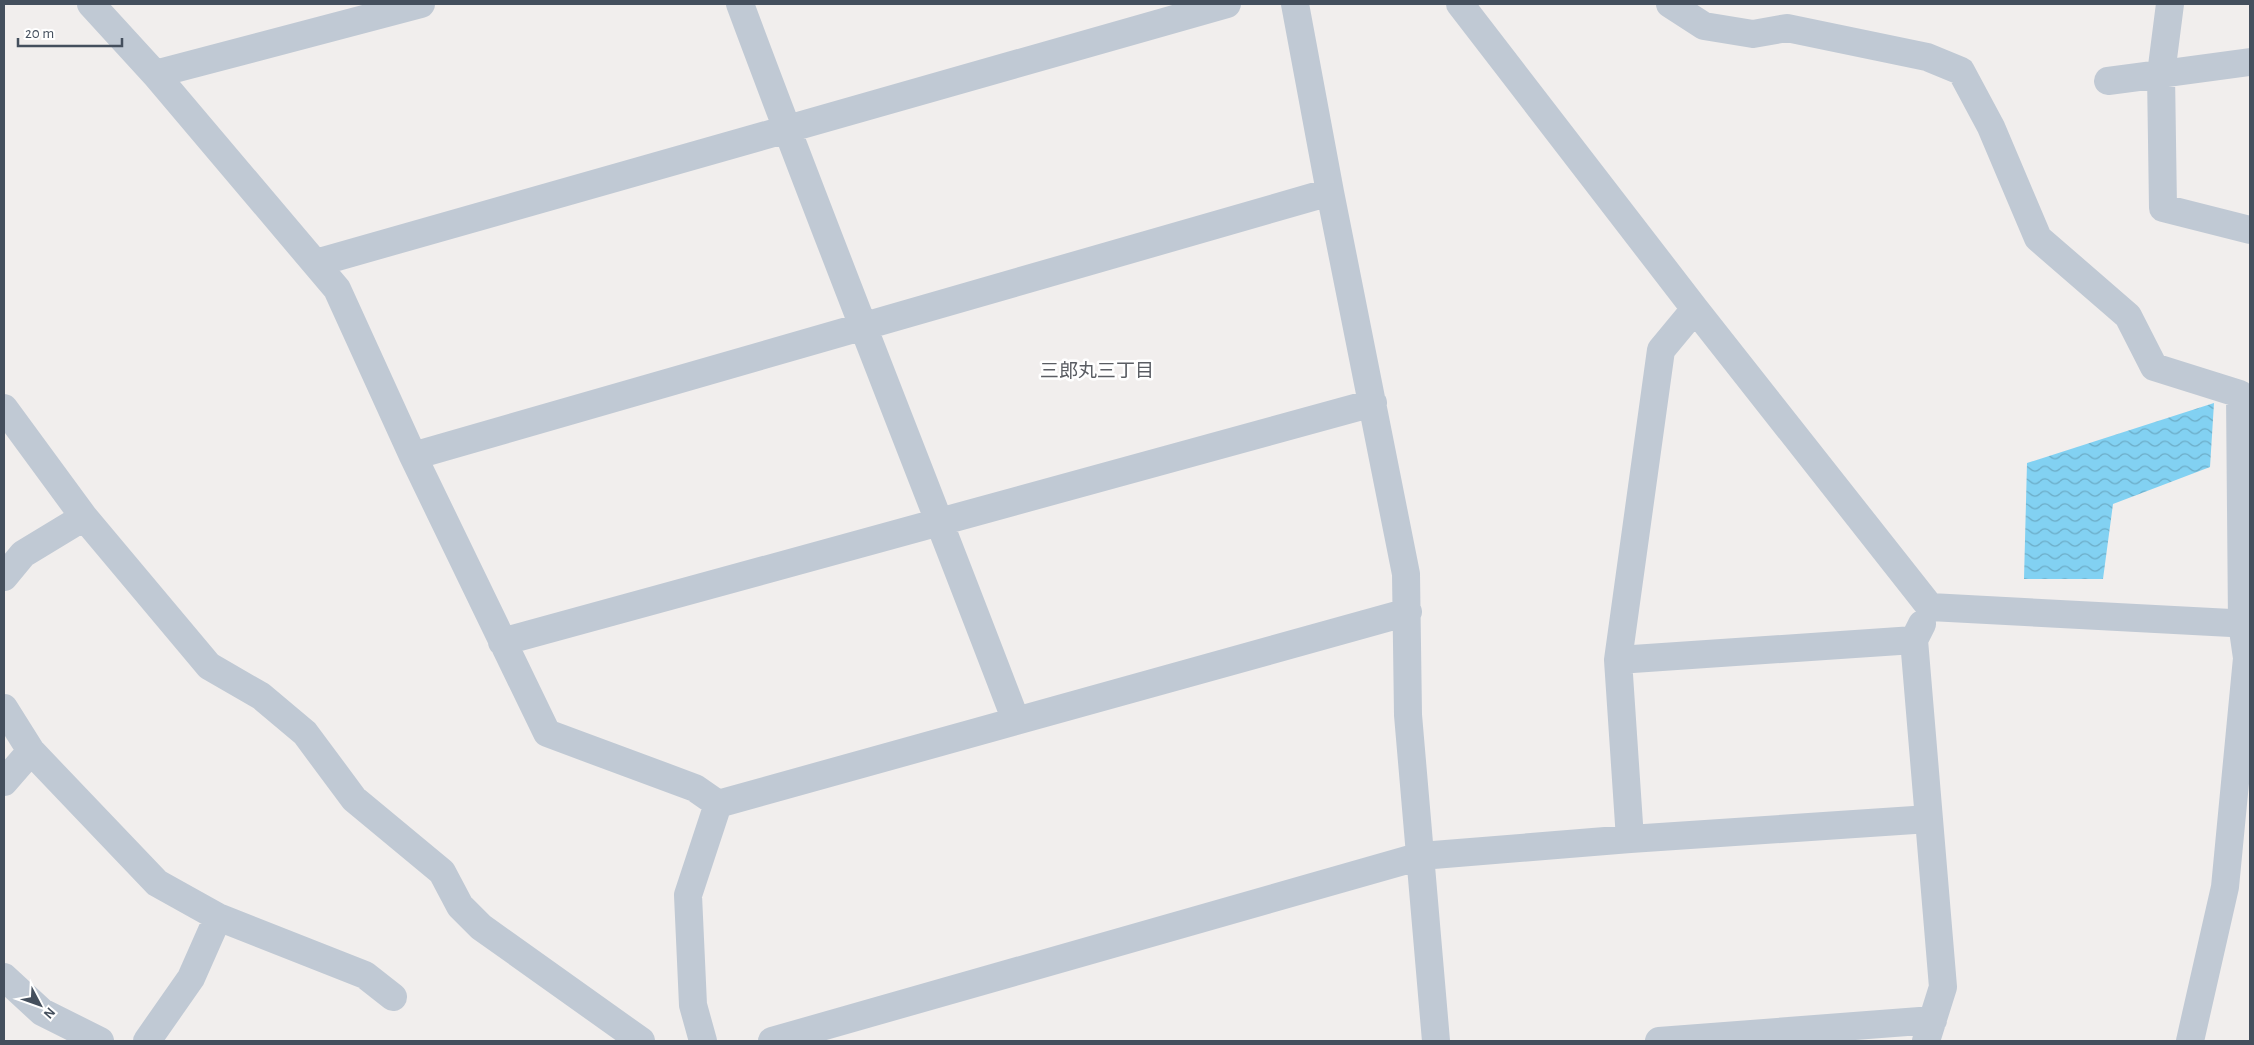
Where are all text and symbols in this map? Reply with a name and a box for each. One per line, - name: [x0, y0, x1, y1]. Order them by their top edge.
- scale bar: [18, 15, 121, 47]
- text: 20 m: [25, 26, 54, 41]
- district label: 三郎丸三丁目: [1040, 360, 1154, 381]
- north arrow: [15, 980, 65, 1030]
- text: N: [41, 1005, 58, 1021]

